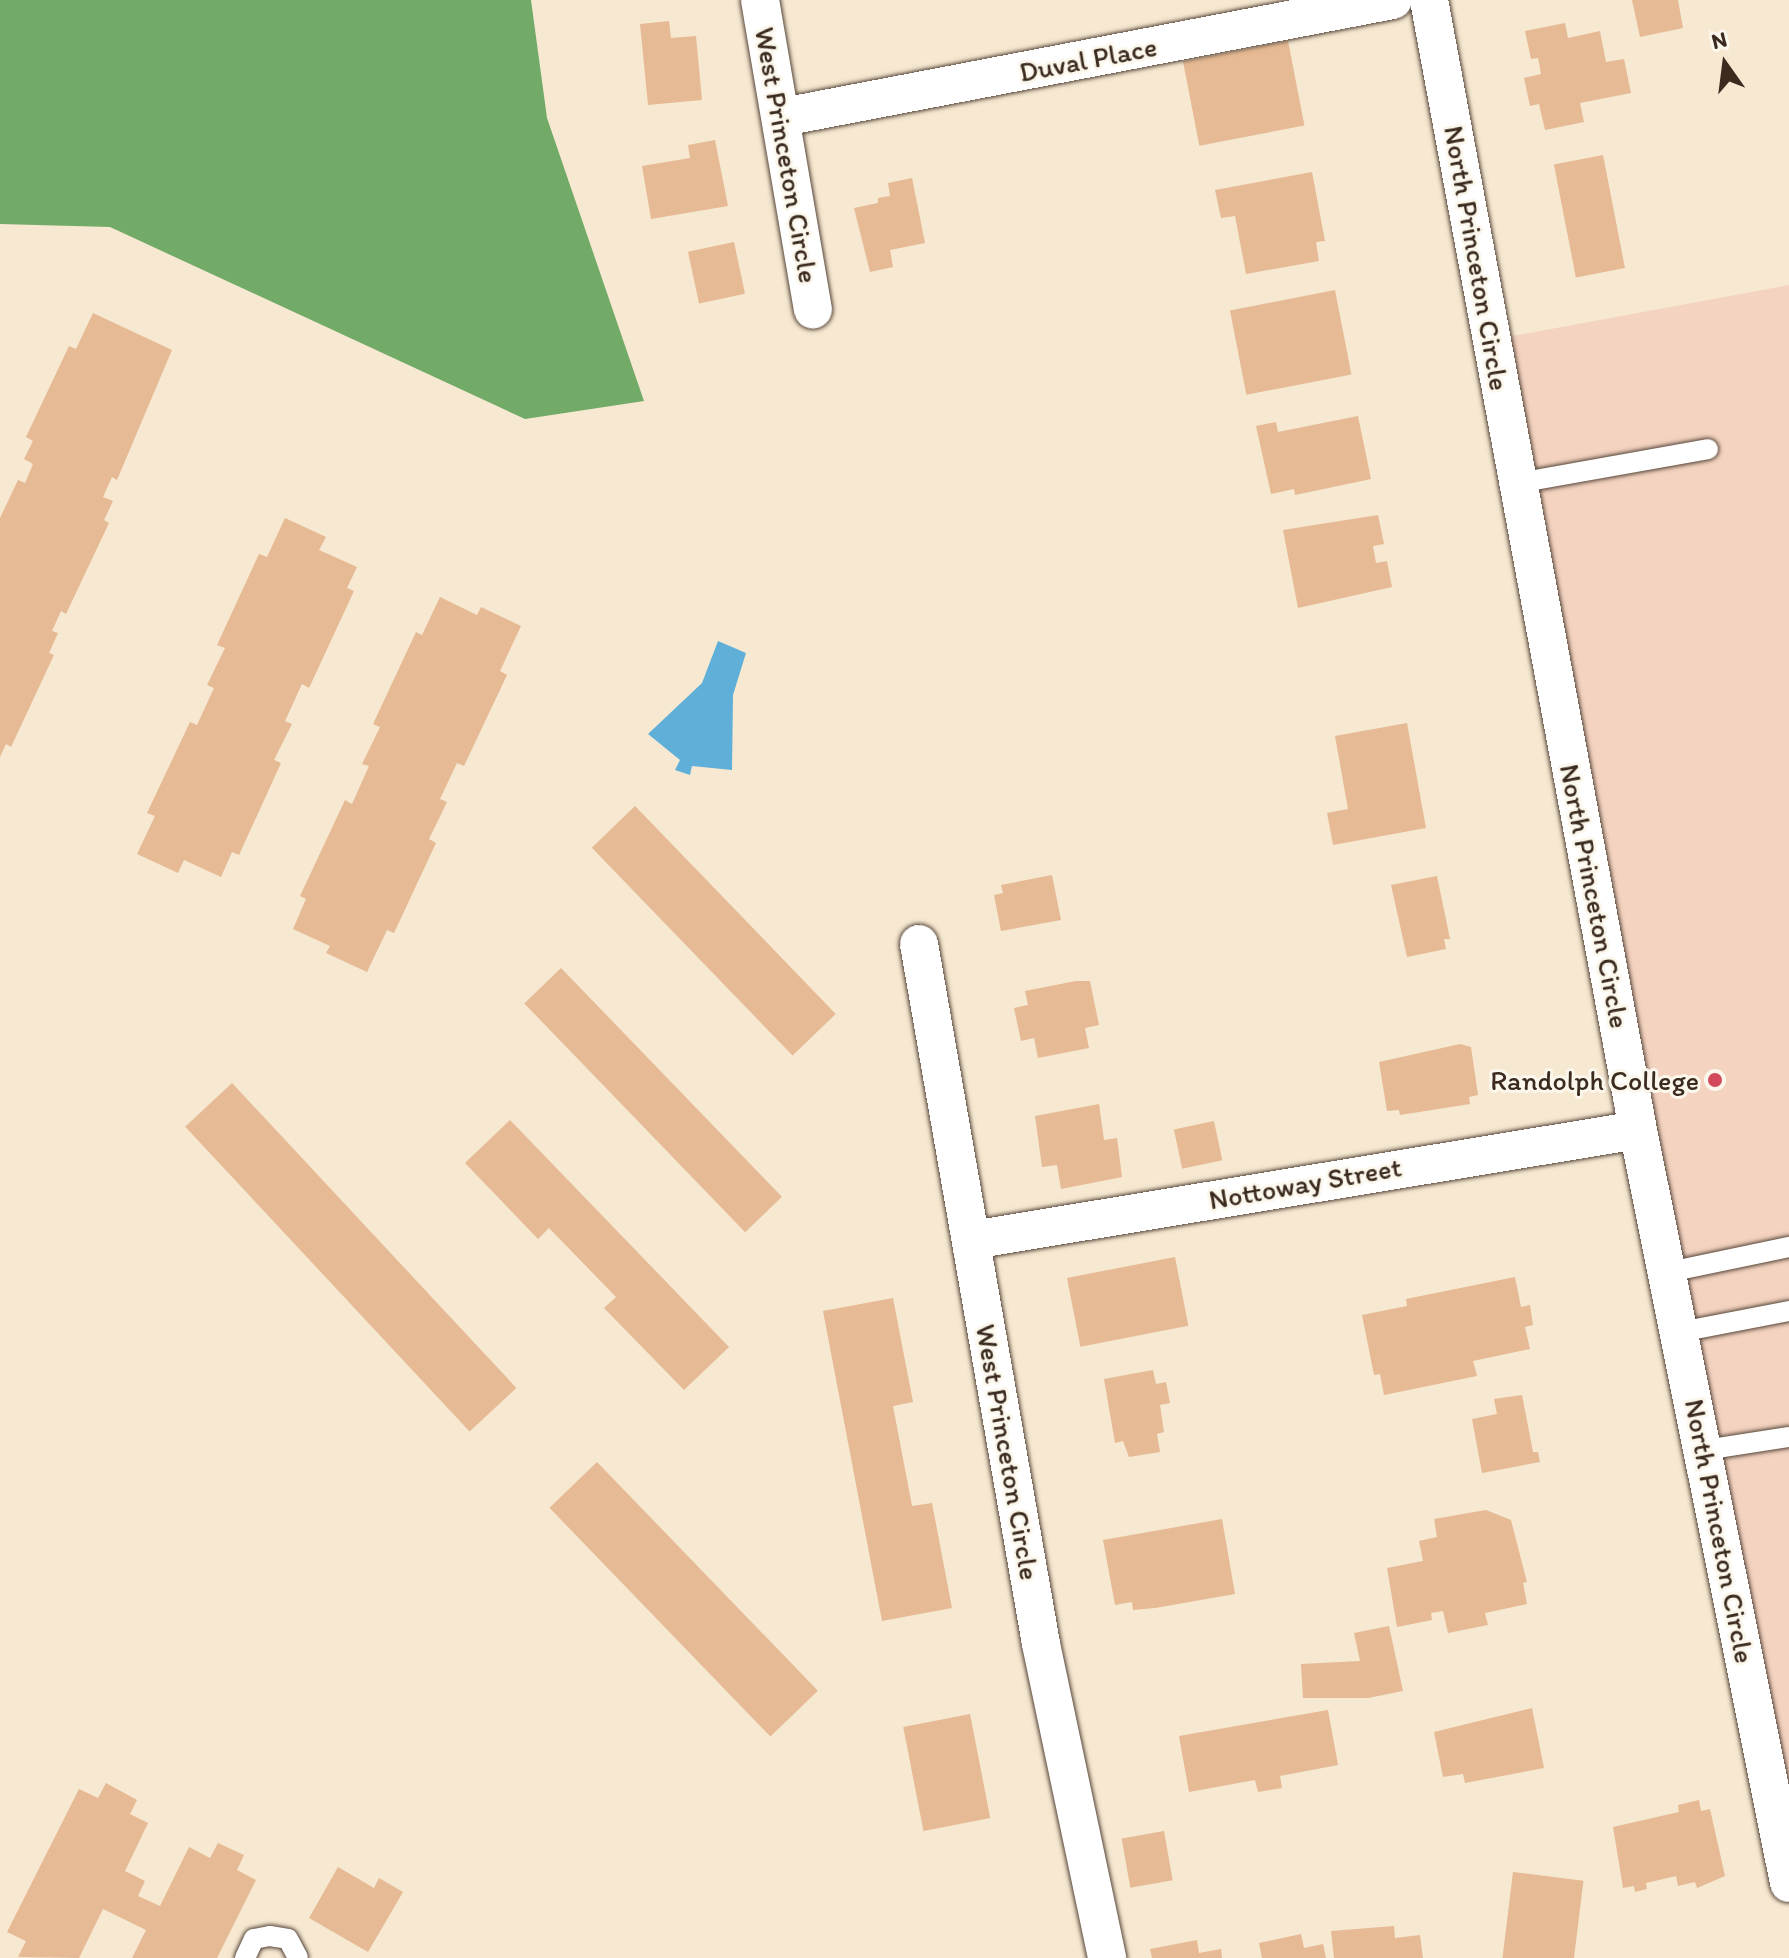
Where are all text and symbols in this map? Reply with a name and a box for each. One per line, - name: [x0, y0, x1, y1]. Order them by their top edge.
- north arrow: [1685, 24, 1765, 104]
- street label: West Princeton Circle: [748, 25, 826, 285]
- text: N: [1709, 25, 1730, 55]
- street label: Duval Place: [1016, 29, 1160, 89]
- street label: North Princeton Circle: [1437, 123, 1517, 393]
- street label: North Princeton Circle: [1553, 761, 1637, 1031]
- place label: Randolph College: [1490, 1063, 1699, 1097]
- marker: Randolph College: [1706, 1071, 1724, 1089]
- street label: Nottoway Street: [1206, 1150, 1404, 1216]
- street label: West Princeton Circle: [969, 1322, 1047, 1582]
- street label: North Princeton Circle: [1678, 1396, 1762, 1666]

